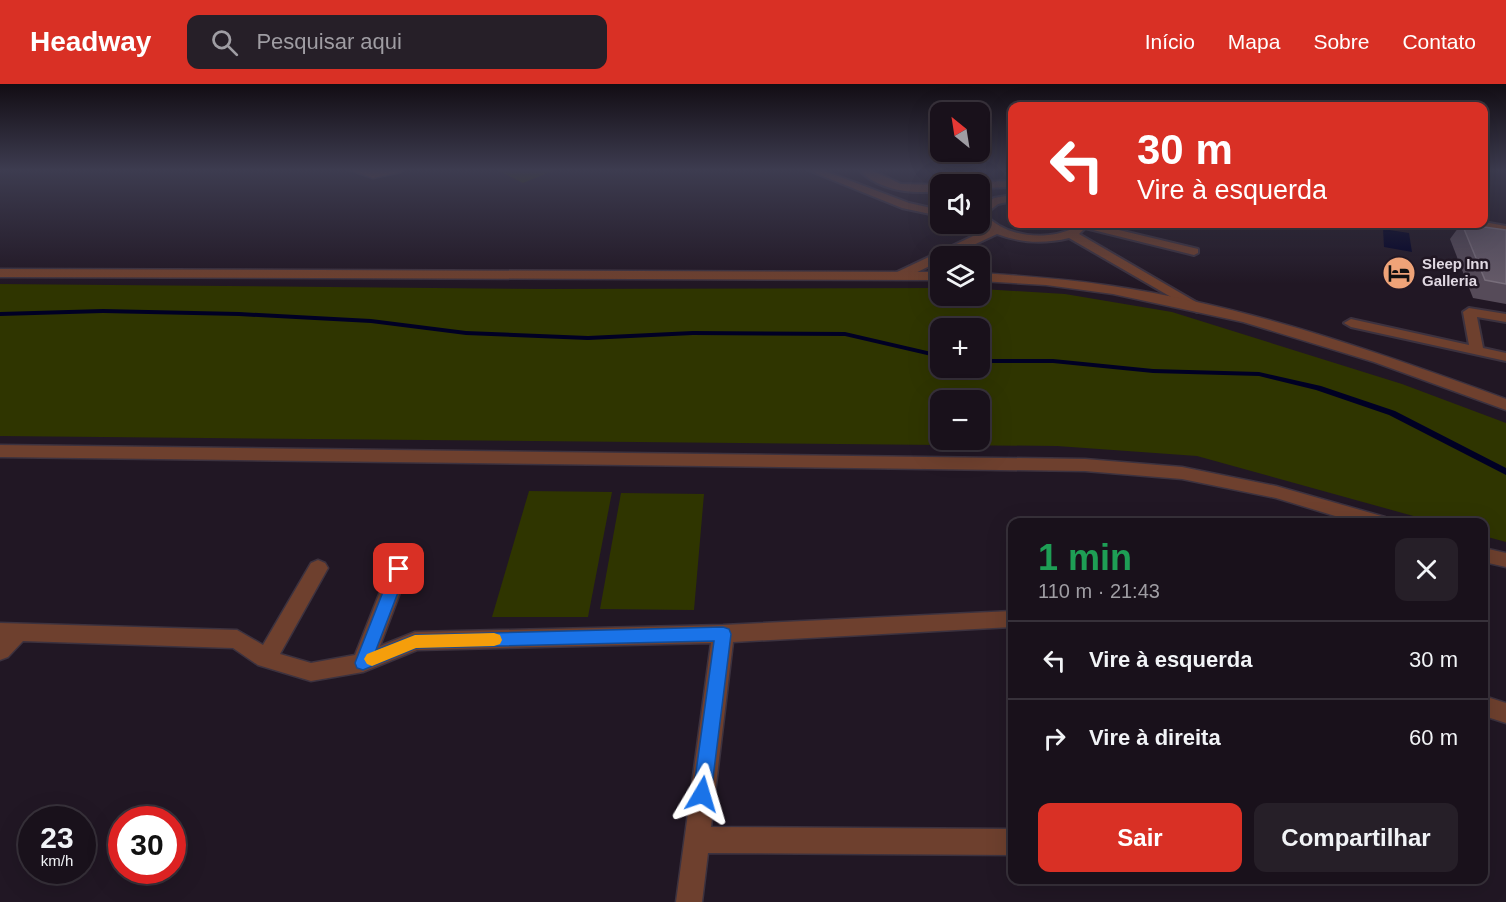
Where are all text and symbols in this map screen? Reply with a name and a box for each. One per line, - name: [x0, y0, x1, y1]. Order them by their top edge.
- search box: [187, 15, 607, 69]
- text: Headway: [30, 26, 151, 57]
- icon: search: [208, 26, 241, 59]
- text: Pesquisar aqui: [256, 29, 402, 54]
- text: Início: [1145, 30, 1195, 53]
- text: Mapa: [1228, 30, 1280, 53]
- text: Sobre: [1313, 30, 1369, 53]
- text: Contato: [1402, 30, 1476, 53]
- north arrow: [930, 102, 990, 162]
- map controls: [930, 102, 990, 450]
- icon: left: [1038, 126, 1116, 204]
- text: 30 m: [1137, 126, 1233, 173]
- button: sound: [930, 174, 990, 234]
- text: Vire à esquerda: [1137, 175, 1327, 205]
- button: layers: [930, 246, 990, 306]
- hotel icon: Sleep Inn Galleria: [1381, 255, 1417, 291]
- place label: Sleep Inn Galleria: [1422, 255, 1489, 289]
- button: +: [930, 318, 990, 378]
- button: −: [930, 390, 990, 450]
- text: 1 min: [1038, 537, 1132, 578]
- button: close: [1395, 538, 1458, 601]
- pin: [373, 543, 424, 594]
- icon: arrive: [382, 552, 415, 585]
- text: 110 m · 21:43: [1038, 580, 1160, 602]
- icon: left: [1038, 644, 1071, 677]
- text: Vire à esquerda: [1089, 647, 1252, 672]
- text: 30 m: [1409, 647, 1458, 672]
- icon: right: [1038, 722, 1071, 755]
- text: Vire à direita: [1089, 725, 1221, 750]
- text: 60 m: [1409, 725, 1458, 750]
- position arrow: [670, 762, 734, 826]
- button: Sair: [1038, 803, 1242, 872]
- button: Compartilhar: [1254, 803, 1458, 872]
- speed limit sign: 30: [108, 806, 186, 884]
- text: 23: [40, 821, 74, 854]
- text: km/h: [41, 852, 73, 869]

